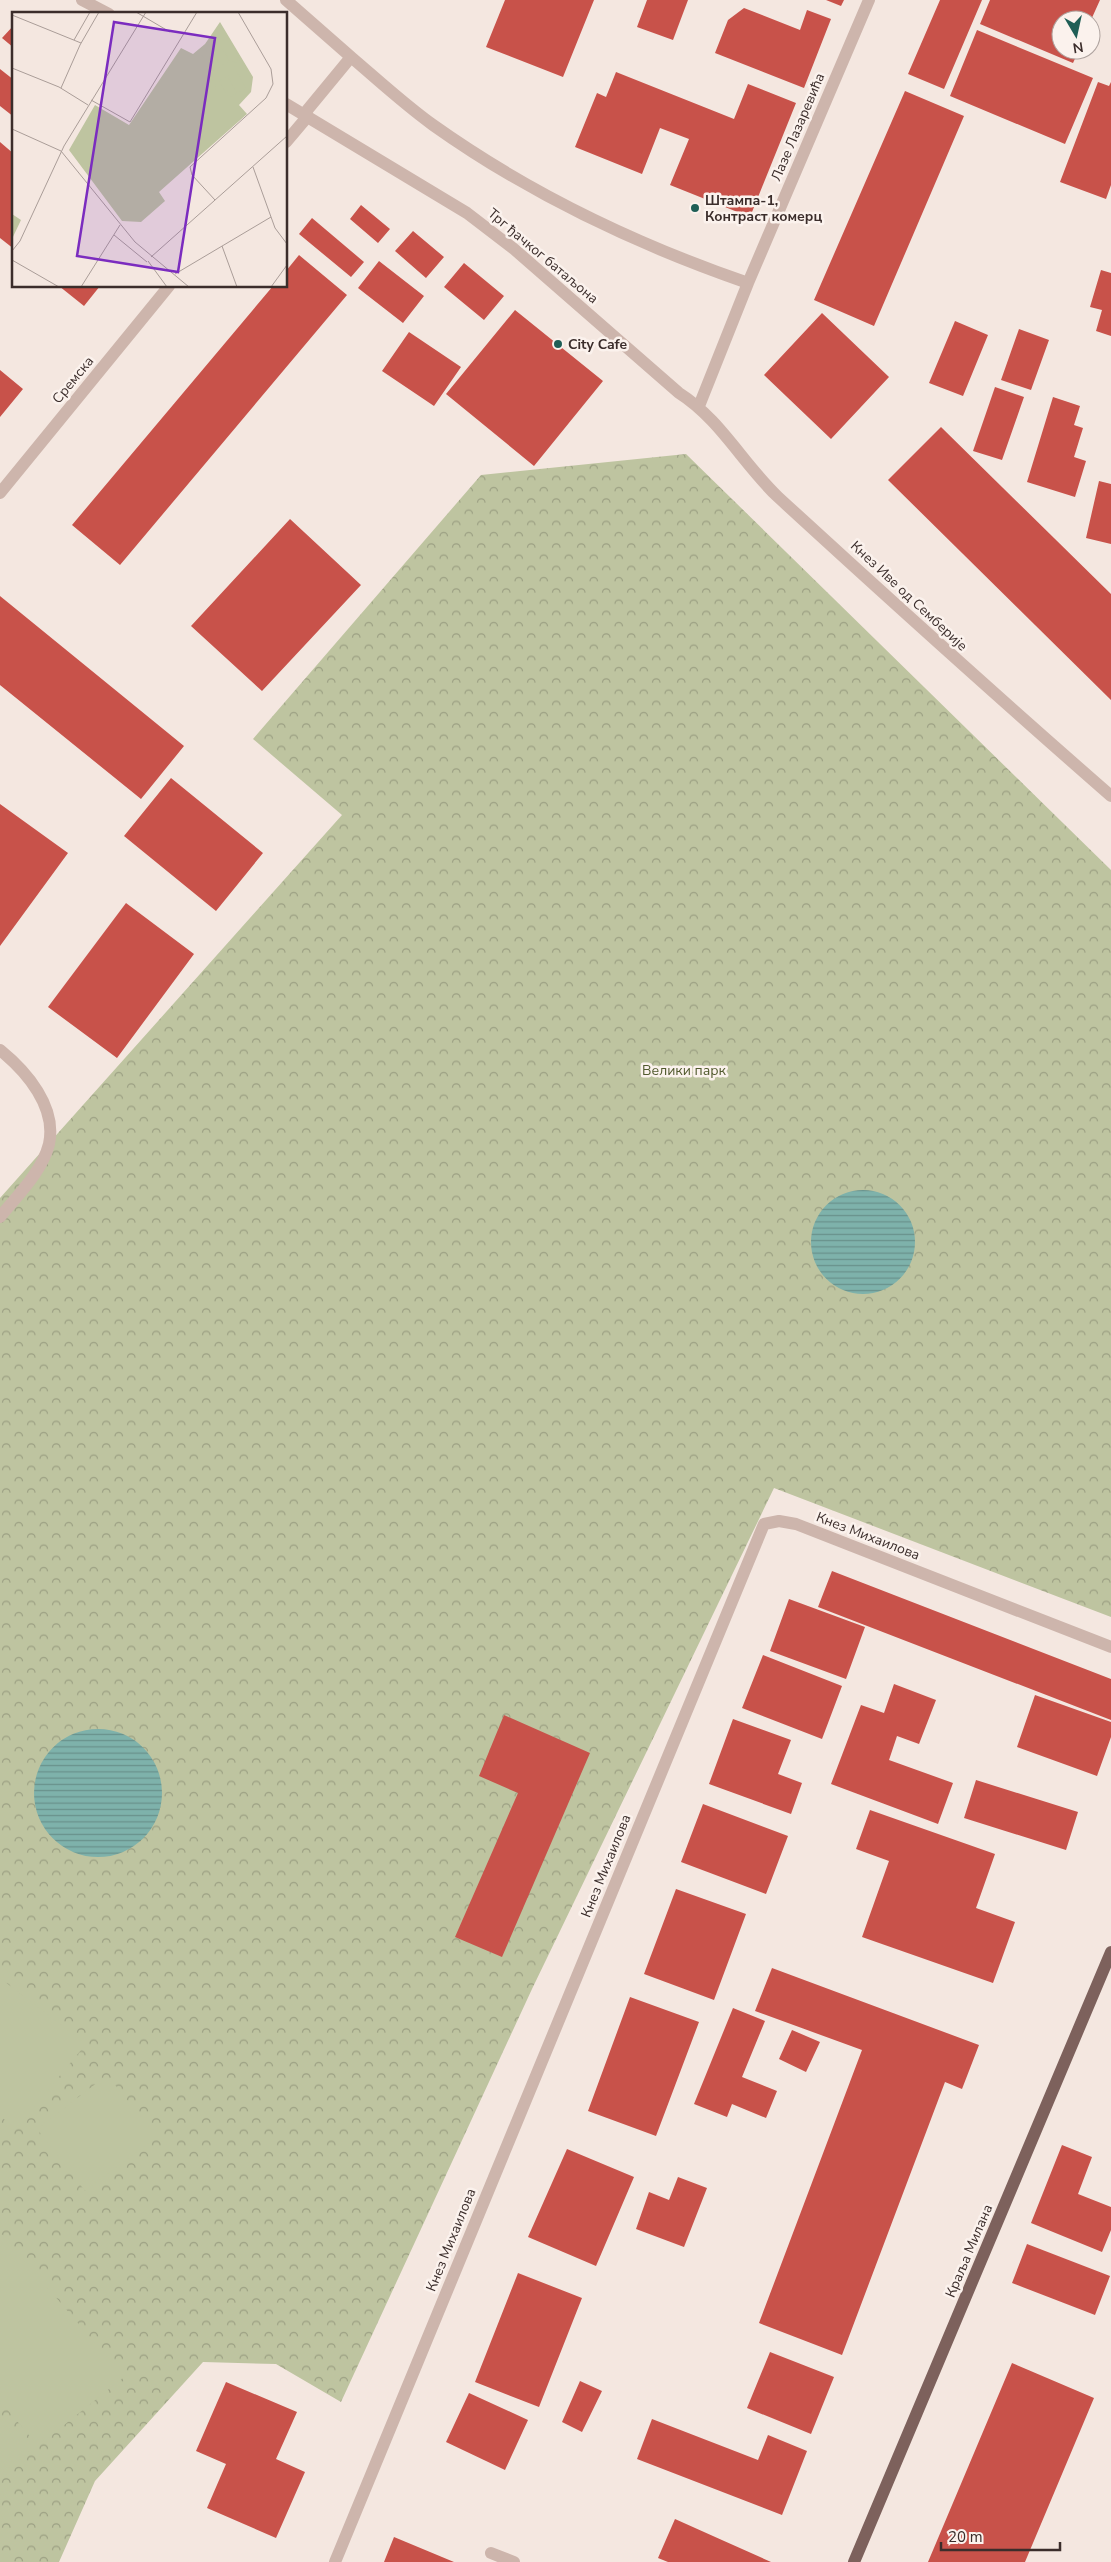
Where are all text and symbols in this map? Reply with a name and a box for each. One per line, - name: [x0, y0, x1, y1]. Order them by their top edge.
- north arrow: [1051, 10, 1101, 60]
- inset map: [12, 12, 288, 288]
- text: N: [1071, 37, 1085, 58]
- street label: Лазе Лазаревића: [767, 70, 829, 184]
- place label: Штампа-1, Контраст комерц: [705, 191, 822, 226]
- marker: Штампа-1, Контраст комерц: [689, 202, 701, 214]
- street label: Трг ђачког батаљона: [484, 204, 602, 308]
- place label: City Cafe: [568, 335, 628, 354]
- marker: City Cafe: [552, 338, 564, 350]
- street label: Сремска: [48, 352, 98, 408]
- street label: Кнез Иве од Семберије: [846, 537, 972, 655]
- park label: Велики парк: [642, 1061, 727, 1080]
- street label: Кнез Михаилова: [813, 1507, 923, 1565]
- street label: Кнез Михаилова: [577, 1812, 635, 1920]
- street label: Кнез Михаилова: [422, 2186, 480, 2294]
- street label: Краља Милана: [941, 2201, 997, 2301]
- scale bar: [941, 2520, 1060, 2552]
- text: 20 m: [948, 2527, 983, 2547]

